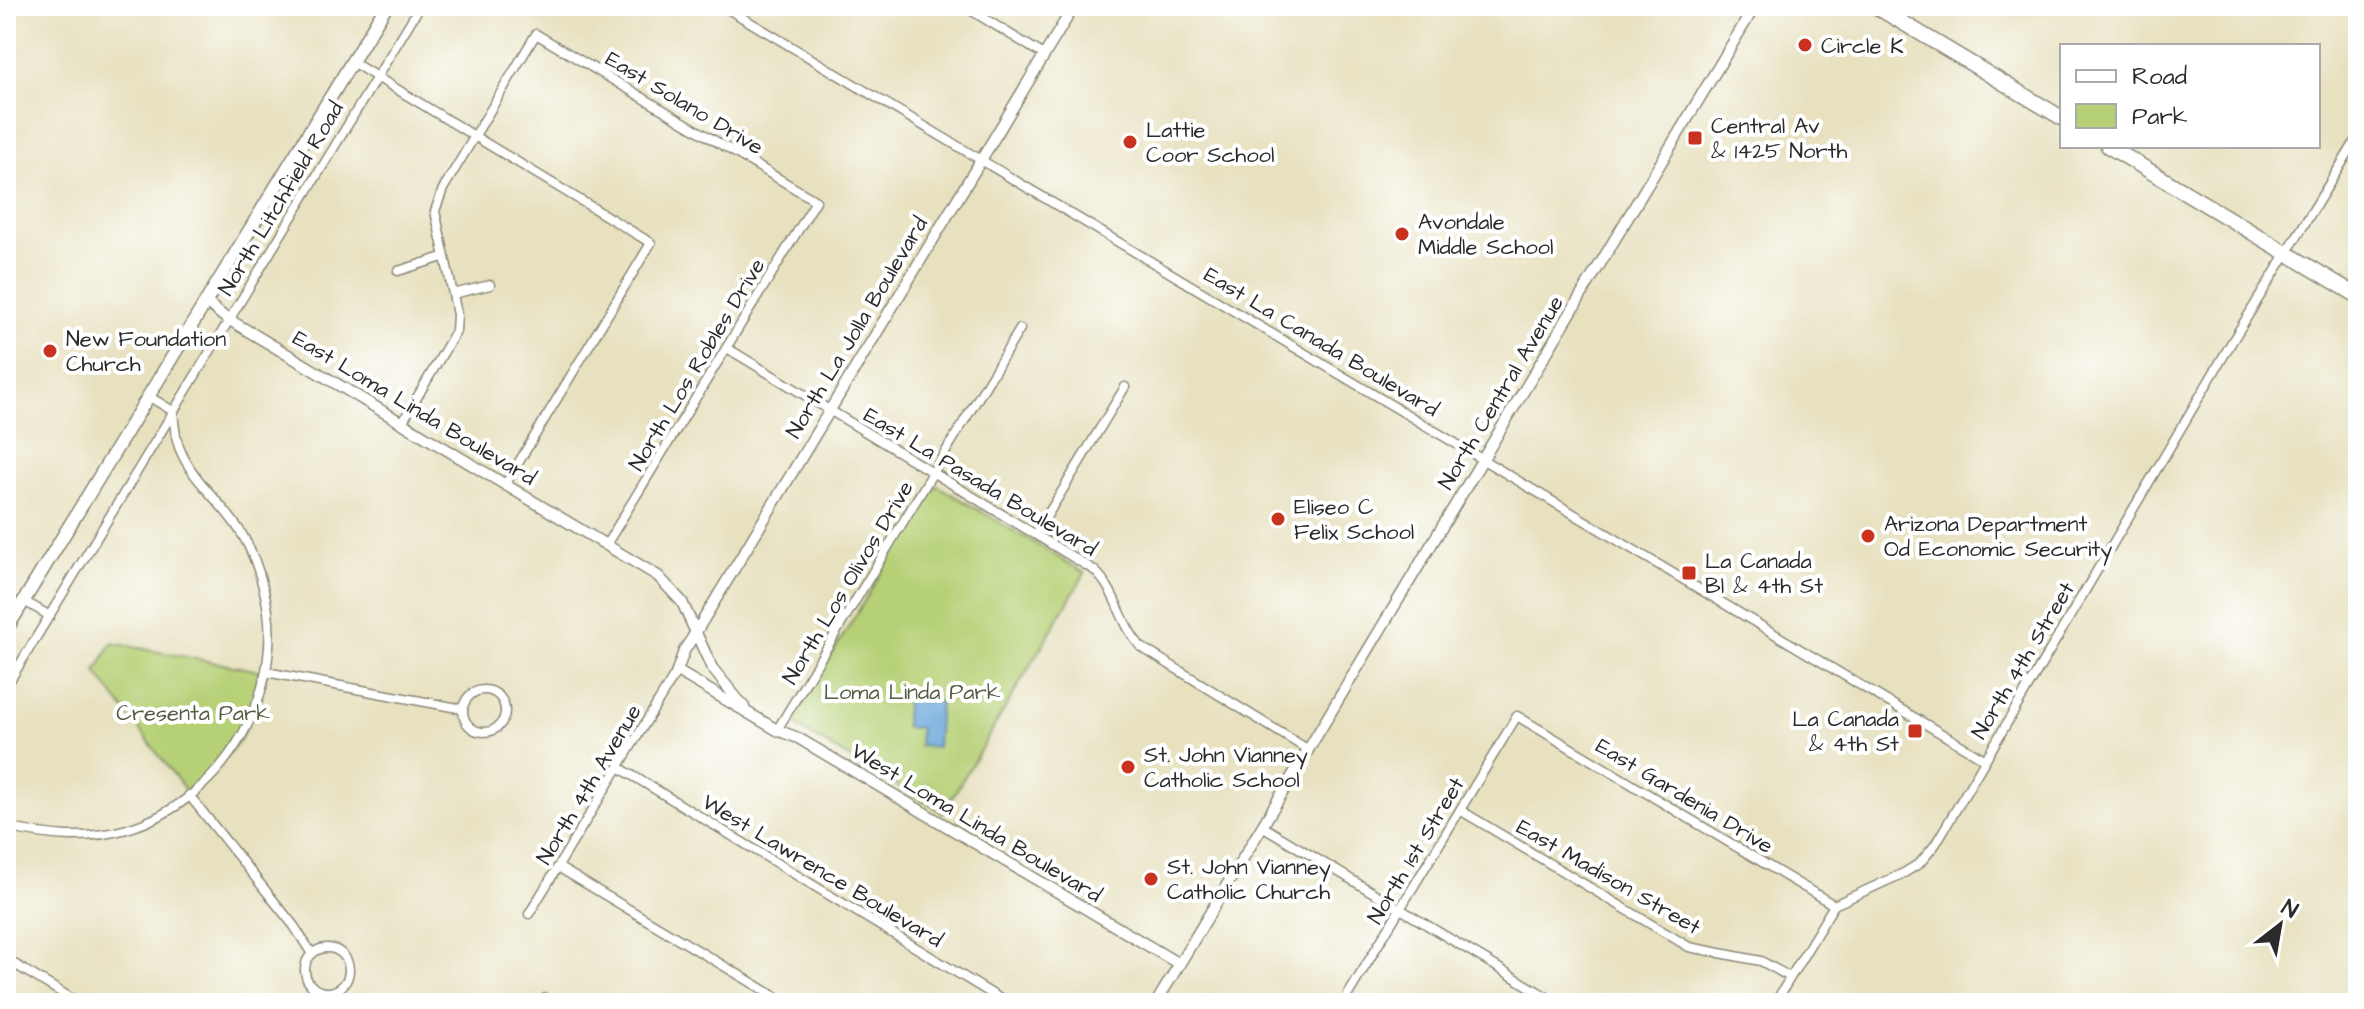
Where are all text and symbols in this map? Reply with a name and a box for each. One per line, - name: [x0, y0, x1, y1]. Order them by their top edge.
- place label: Circle K: [1821, 31, 1904, 62]
- marker: Circle K: [1796, 36, 1814, 54]
- street label: East Solano Drive: [599, 44, 769, 163]
- legend: [2060, 44, 2320, 148]
- text: Road: [2132, 60, 2187, 94]
- street label: North Litchfield Road: [211, 96, 352, 302]
- text: Park: [2132, 100, 2188, 134]
- place label: Central Av & 1425 North: [1711, 111, 1848, 167]
- place label: Lattie Coor School: [1146, 115, 1274, 171]
- marker: Central Av & 1425 North: [1686, 129, 1704, 147]
- marker: Lattie Coor School: [1121, 133, 1139, 151]
- place label: Avondale Middle School: [1418, 207, 1553, 263]
- street label: North La Jolla Boulevard: [779, 211, 936, 444]
- marker: Avondale Middle School: [1393, 225, 1411, 243]
- street label: North Los Robles Drive: [621, 253, 773, 477]
- street label: East La Canada Boulevard: [1198, 260, 1445, 425]
- street label: North Central Avenue: [1431, 290, 1572, 496]
- street label: East Loma Linda Boulevard: [287, 323, 542, 493]
- place label: New Foundation Church: [66, 324, 226, 380]
- marker: New Foundation Church: [41, 342, 59, 360]
- street label: East La Pasada Boulevard: [858, 400, 1103, 564]
- street label: North Los Olivos Drive: [775, 475, 922, 690]
- place label: Eliseo C Felix School: [1294, 492, 1414, 548]
- place label: Arizona Department Od Economic Security: [1884, 509, 2112, 566]
- marker: Eliseo C Felix School: [1269, 510, 1287, 528]
- marker: Arizona Department Od Economic Security: [1859, 527, 1877, 545]
- place label: La Canada Bl & 4th St: [1705, 546, 1823, 602]
- marker: La Canada Bl & 4th St: [1680, 564, 1698, 582]
- street label: North 4th Street: [1964, 576, 2083, 745]
- park label: Loma Linda Park: [824, 677, 1001, 708]
- park label: Cresenta Park: [116, 698, 270, 729]
- street label: North 4th Avenue: [529, 699, 649, 871]
- place label: La Canada & 4th St: [1792, 704, 1899, 760]
- marker: La Canada & 4th St: [1906, 722, 1924, 740]
- street label: East Gardenia Drive: [1590, 731, 1779, 862]
- street label: West Loma Linda Boulevard: [845, 736, 1107, 911]
- place label: St. John Vianney Catholic School: [1144, 740, 1308, 796]
- marker: St. John Vianney Catholic School: [1119, 758, 1137, 776]
- street label: North 1st Street: [1360, 771, 1472, 930]
- street label: West Lawrence Boulevard: [696, 787, 948, 956]
- street label: East Madison Street: [1510, 812, 1706, 943]
- place label: St. John Vianney Catholic Church: [1167, 852, 1331, 908]
- marker: St. John Vianney Catholic Church: [1142, 870, 1160, 888]
- north arrow: [2240, 885, 2320, 965]
- text: N: [2276, 892, 2304, 926]

